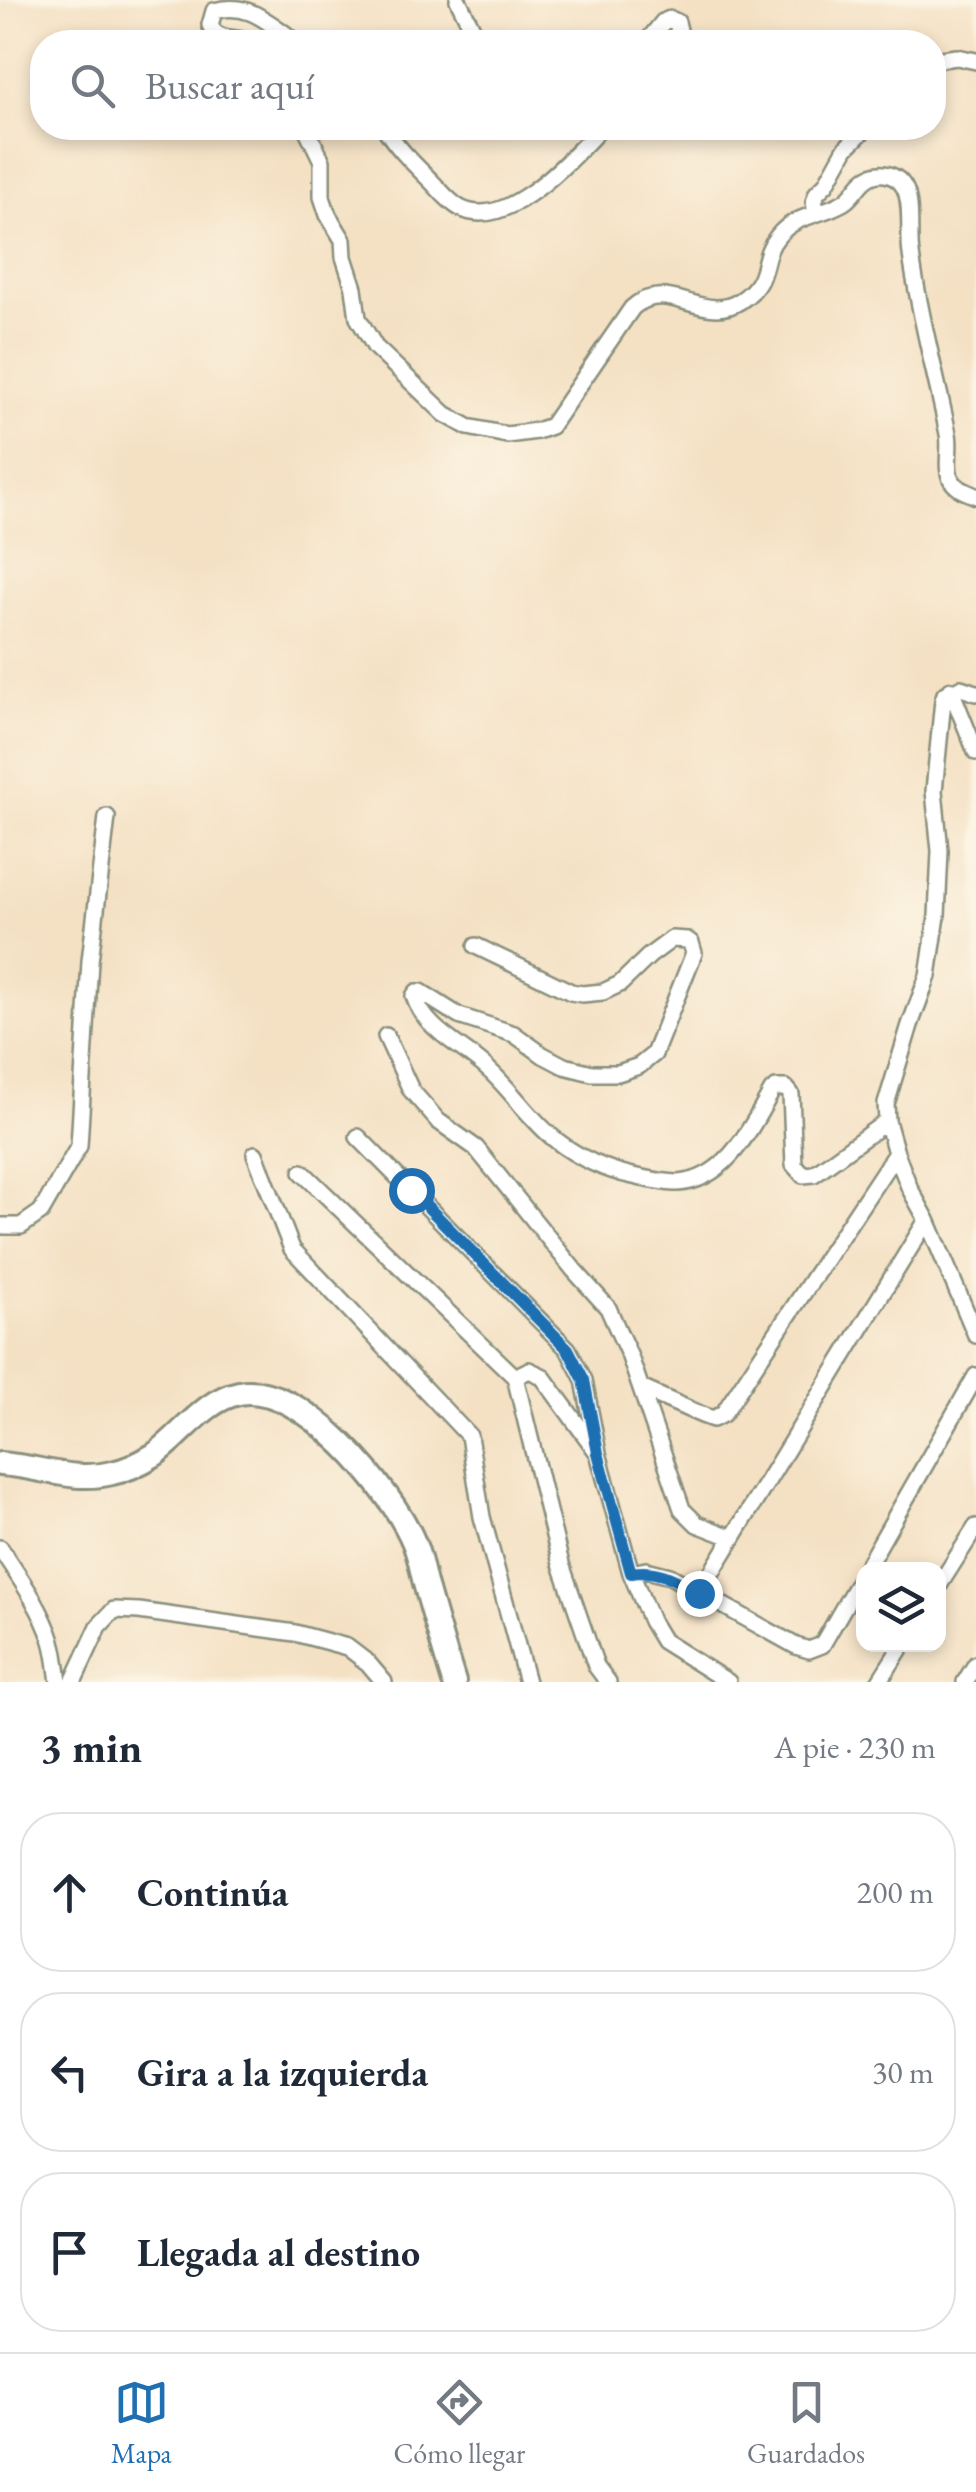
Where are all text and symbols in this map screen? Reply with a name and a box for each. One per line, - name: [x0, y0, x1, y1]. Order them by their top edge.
- search box: [30, 30, 946, 140]
- icon: search: [65, 58, 120, 113]
- text: Buscar aquí: [145, 61, 314, 110]
- route start: [389, 1168, 435, 1214]
- map controls: [856, 1562, 946, 1652]
- button: layers: [856, 1562, 946, 1652]
- route end: [677, 1571, 723, 1617]
- text: 3 min: [40, 1720, 142, 1775]
- text: A pie · 230 m: [774, 1726, 936, 1768]
- icon: ahead: [42, 1865, 97, 1920]
- text: Continúa: [137, 1868, 289, 1917]
- text: 200 m: [857, 1871, 934, 1913]
- icon: left: [42, 2045, 97, 2100]
- text: Gira a la izquierda: [137, 2048, 428, 2097]
- text: 30 m: [872, 2051, 934, 2093]
- icon: arrive: [42, 2225, 97, 2280]
- text: Llegada al destino: [137, 2228, 420, 2277]
- tab: Mapa: [111, 2375, 172, 2471]
- tab: Cómo llegar: [393, 2375, 525, 2471]
- tab: Guardados: [747, 2375, 865, 2471]

